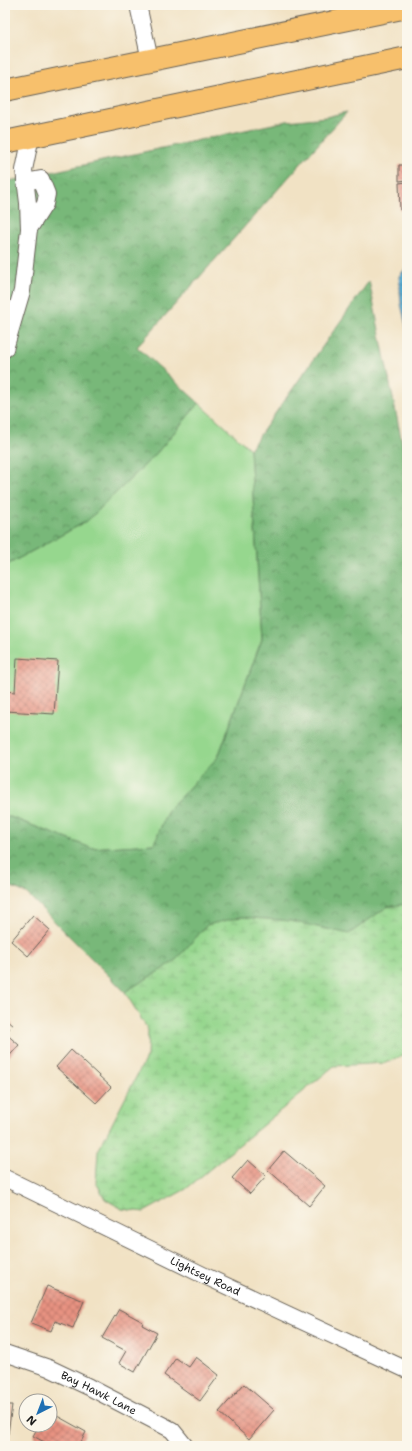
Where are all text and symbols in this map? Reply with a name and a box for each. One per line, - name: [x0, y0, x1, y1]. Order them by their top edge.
- street label: Lightsey Road: [168, 1253, 243, 1299]
- street label: Bay Hawk Lane: [58, 1367, 139, 1418]
- north arrow: [18, 1393, 58, 1433]
- text: N: [23, 1411, 40, 1429]

